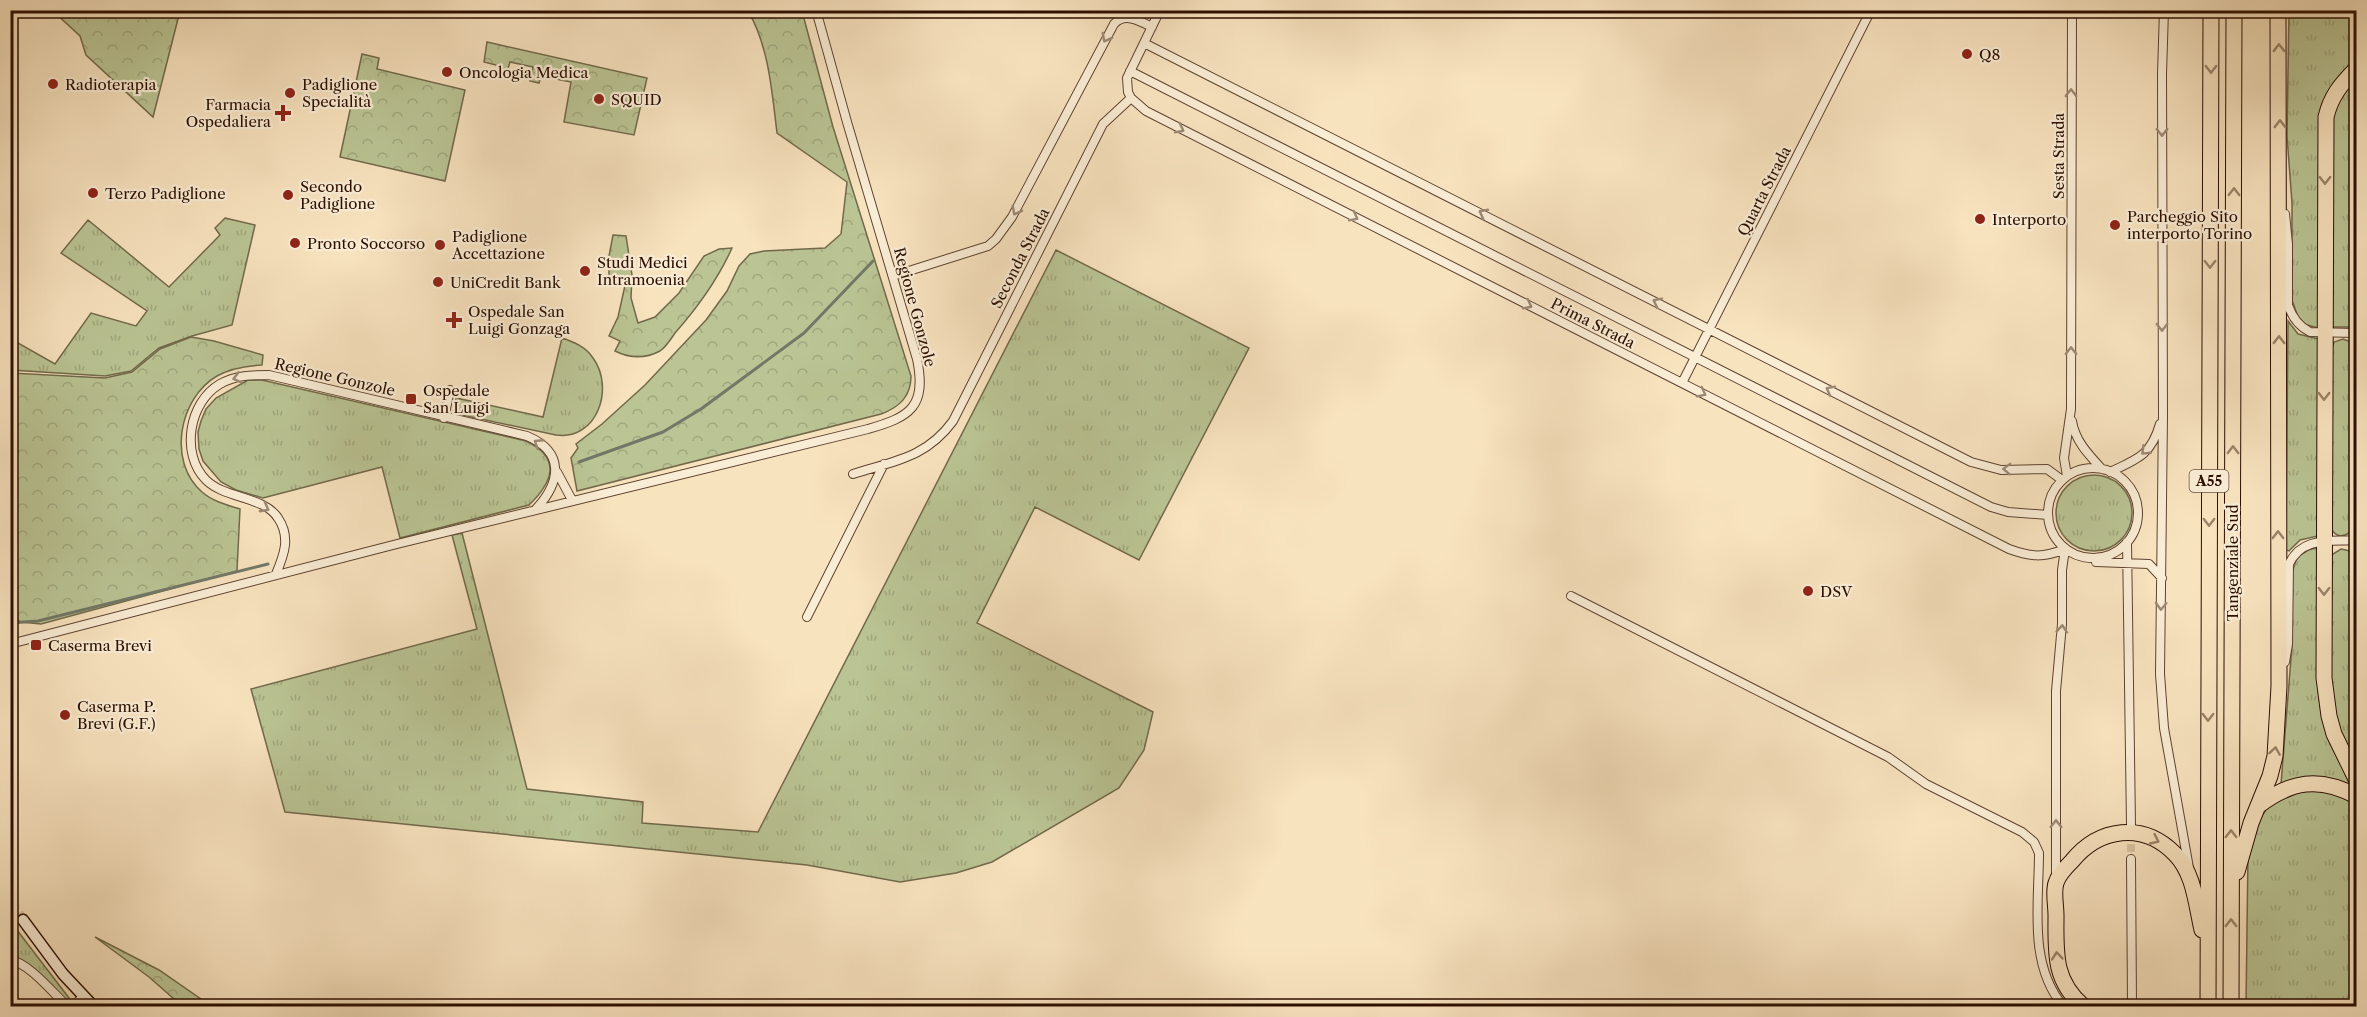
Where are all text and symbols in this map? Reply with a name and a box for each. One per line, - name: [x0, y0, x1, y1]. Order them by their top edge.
- one-way arrow: [1102, 32, 1113, 42]
- one-way arrow: [2273, 44, 2285, 53]
- place label: Q8: [1979, 45, 2000, 64]
- marker: Q8: [1960, 47, 1974, 61]
- place label: Oncologia Medica: [459, 63, 589, 82]
- one-way arrow: [2205, 64, 2217, 73]
- marker: Oncologia Medica: [440, 65, 454, 79]
- place label: Radioterapia: [65, 75, 156, 94]
- place label: Padiglione Specialità: [302, 75, 377, 111]
- marker: Radioterapia: [46, 77, 60, 91]
- marker: Padiglione Specialità: [283, 86, 297, 100]
- one-way arrow: [2065, 88, 2077, 97]
- place label: SQUID: [611, 90, 662, 109]
- marker: SQUID: [592, 92, 606, 106]
- place label: Farmacia Ospedaliera: [186, 95, 271, 131]
- marker: Farmacia Ospedaliera: [276, 106, 290, 120]
- street label: Sesta Strada: [2049, 113, 2068, 199]
- one-way arrow: [2274, 119, 2286, 128]
- one-way arrow: [1174, 122, 1185, 133]
- one-way arrow: [2156, 127, 2168, 136]
- street label: Quarta Strada: [1733, 143, 1795, 239]
- one-way arrow: [2319, 176, 2332, 185]
- place label: Secondo Padiglione: [300, 177, 375, 213]
- place label: Terzo Padiglione: [105, 184, 226, 203]
- marker: Terzo Padiglione: [86, 186, 100, 200]
- marker: Secondo Padiglione: [281, 188, 295, 202]
- one-way arrow: [2228, 188, 2240, 197]
- one-way arrow: [1012, 204, 1023, 215]
- street label: Seconda Strada: [987, 205, 1054, 311]
- place label: Parcheggio Sito interporto Torino: [2127, 207, 2252, 243]
- one-way arrow: [1478, 209, 1489, 221]
- one-way arrow: [1348, 210, 1359, 221]
- place label: Interporto: [1992, 210, 2066, 229]
- marker: Interporto: [1973, 212, 1987, 226]
- marker: Parcheggio Sito interporto Torino: [2108, 218, 2122, 232]
- place label: Padiglione Accettazione: [451, 227, 545, 263]
- place label: Pronto Soccorso: [307, 234, 425, 253]
- marker: Pronto Soccorso: [288, 236, 302, 250]
- marker: Padiglione Accettazione: [433, 238, 447, 252]
- street label: Regione Gonzole: [890, 245, 940, 369]
- place label: Studi Medici Intramoenia: [597, 253, 688, 289]
- one-way arrow: [2204, 259, 2216, 268]
- marker: Studi Medici Intramoenia: [578, 264, 592, 278]
- place label: UniCredit Bank: [450, 273, 562, 292]
- marker: UniCredit Bank: [431, 275, 445, 289]
- street label: Prima Strada: [1548, 294, 1638, 352]
- one-way arrow: [1652, 297, 1663, 309]
- one-way arrow: [1522, 298, 1533, 309]
- place label: Ospedale San Luigi Gonzaga: [468, 302, 570, 338]
- marker: Ospedale San Luigi Gonzaga: [445, 311, 463, 329]
- one-way arrow: [2156, 322, 2168, 331]
- one-way arrow: [2273, 335, 2286, 344]
- one-way arrow: [2065, 346, 2077, 355]
- street label: Regione Gonzole: [273, 354, 397, 400]
- one-way arrow: [232, 371, 243, 383]
- place label: Ospedale San Luigi: [423, 381, 490, 417]
- one-way arrow: [1696, 386, 1707, 397]
- one-way arrow: [1826, 386, 1837, 397]
- marker: Ospedale San Luigi: [404, 392, 418, 406]
- one-way arrow: [2318, 392, 2330, 401]
- one-way arrow: [534, 439, 545, 450]
- one-way arrow: [2142, 444, 2152, 455]
- one-way arrow: [2227, 446, 2239, 455]
- one-way arrow: [2003, 463, 2012, 476]
- road number: A55: [2190, 470, 2228, 492]
- one-way arrow: [259, 501, 270, 512]
- street label: Tangenziale Sud: [2223, 504, 2242, 622]
- one-way arrow: [2203, 517, 2215, 526]
- one-way arrow: [2272, 530, 2284, 539]
- place label: DSV: [1820, 582, 1853, 601]
- marker: DSV: [1801, 584, 1815, 598]
- one-way arrow: [2318, 587, 2330, 596]
- one-way arrow: [2155, 601, 2168, 610]
- one-way arrow: [2055, 625, 2068, 634]
- place label: Caserma Brevi: [48, 636, 152, 655]
- marker: Caserma Brevi: [29, 638, 43, 652]
- place label: Caserma P. Brevi (G.F.): [77, 697, 156, 733]
- marker: Caserma P. Brevi (G.F.): [58, 708, 72, 722]
- one-way arrow: [2202, 712, 2214, 721]
- one-way arrow: [2269, 746, 2281, 755]
- one-way arrow: [2050, 819, 2062, 828]
- one-way arrow: [2225, 830, 2237, 839]
- one-way arrow: [2149, 833, 2160, 845]
- one-way arrow: [2225, 919, 2237, 928]
- one-way arrow: [2051, 952, 2064, 961]

